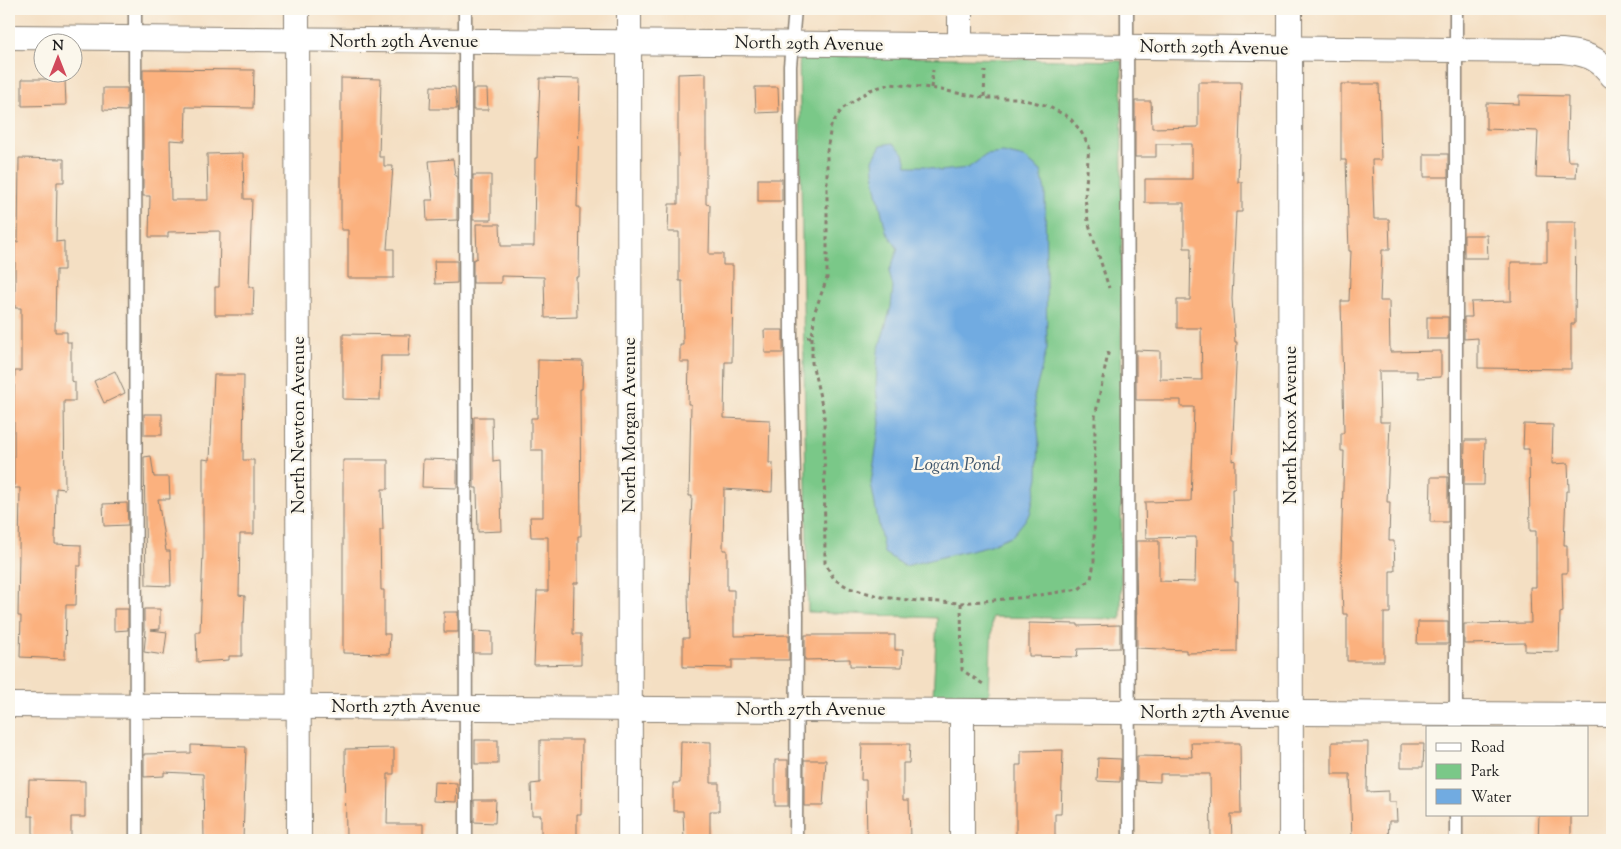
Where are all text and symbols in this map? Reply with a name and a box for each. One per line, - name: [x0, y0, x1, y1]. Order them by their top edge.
- street label: North 29th Avenue: [329, 30, 479, 56]
- street label: North 29th Avenue: [734, 31, 884, 59]
- north arrow: [32, 32, 82, 82]
- street label: North 29th Avenue: [1139, 35, 1289, 63]
- text: N: [52, 37, 64, 57]
- street label: North Newton Avenue: [287, 336, 313, 514]
- street label: North Morgan Avenue: [618, 337, 644, 513]
- street label: North Knox Avenue: [1279, 346, 1305, 504]
- water label: Logan Pond: [913, 452, 1001, 479]
- street label: North 27th Avenue: [331, 695, 481, 721]
- street label: North 27th Avenue: [736, 698, 886, 724]
- street label: North 27th Avenue: [1140, 701, 1290, 727]
- legend: [1426, 726, 1588, 816]
- text: Road: [1471, 738, 1505, 759]
- text: Park: [1471, 762, 1500, 783]
- text: Water: [1471, 788, 1512, 809]

